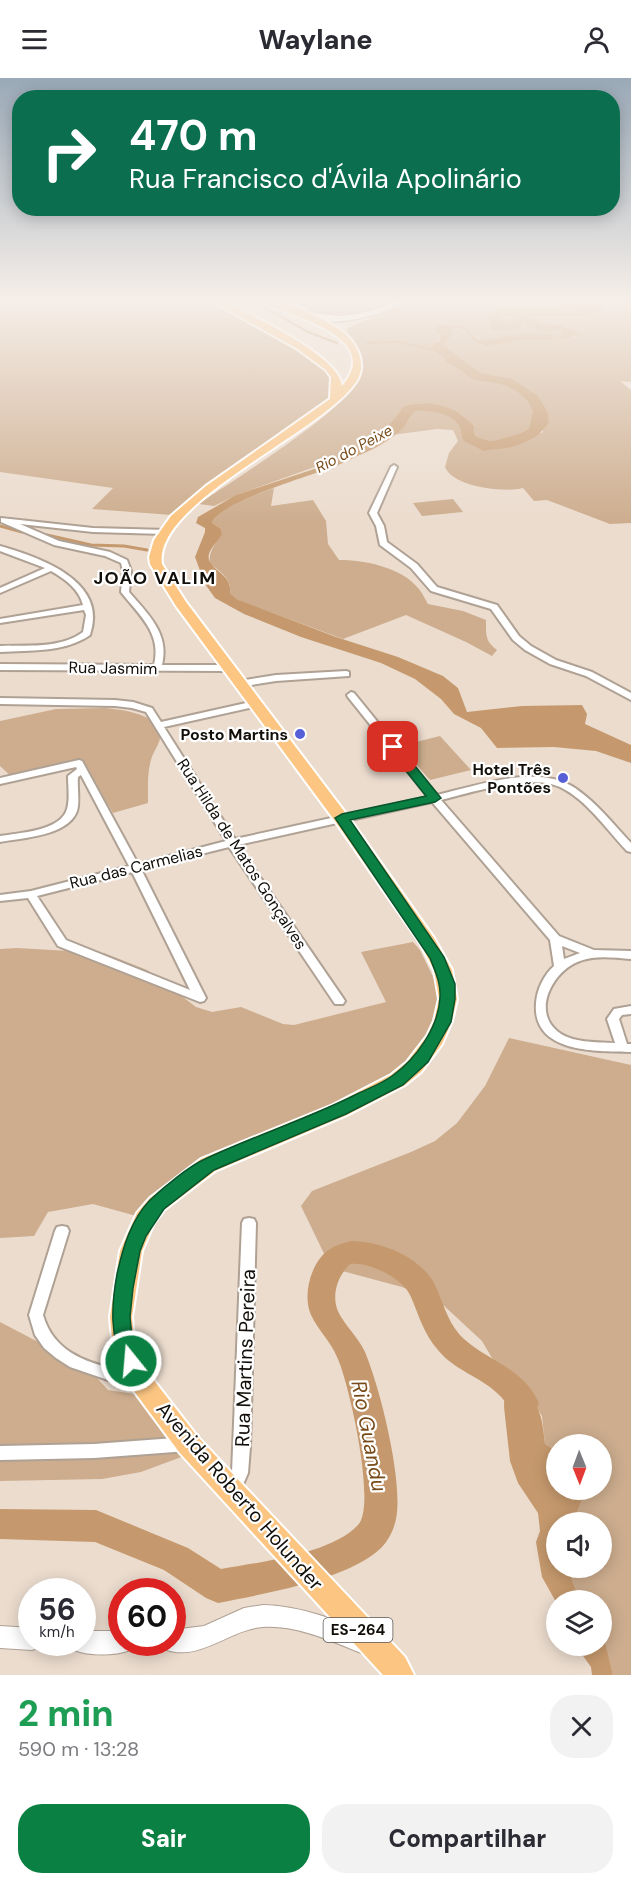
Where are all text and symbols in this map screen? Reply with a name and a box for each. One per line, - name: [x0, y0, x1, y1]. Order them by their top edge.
- text: Waylane: [258, 22, 373, 57]
- icon: menu: [18, 23, 51, 56]
- icon: person: [580, 23, 613, 56]
- text: 470 m: [129, 108, 258, 163]
- icon: right: [30, 114, 108, 192]
- text: Rua Francisco d'Ávila Apolinário: [129, 161, 522, 196]
- water label: Rio do Peixe: [312, 420, 396, 478]
- district label: JOÃO VALIM: [93, 566, 217, 590]
- street label: Rua Jasmim: [68, 657, 158, 679]
- pin: [367, 721, 418, 772]
- place label: Posto Martins: [181, 724, 288, 745]
- marker: Posto Martins: [293, 727, 307, 741]
- icon: arrive: [376, 730, 409, 763]
- street label: Rua Hilda de Matos Gonçalves: [172, 755, 312, 953]
- place label: Hotel Três Pontões: [472, 759, 551, 798]
- marker: Hotel Três Pontões: [556, 771, 570, 785]
- street label: Rua das Carmelias: [67, 840, 205, 894]
- street label: Rua Martins Pereira: [229, 1269, 261, 1447]
- position arrow: [99, 1329, 163, 1393]
- water label: Rio Guandu: [344, 1378, 394, 1494]
- street label: Avenida Roberto Holunder: [151, 1396, 329, 1596]
- north arrow: [546, 1434, 612, 1500]
- map controls: [546, 1434, 612, 1656]
- button: sound: [546, 1512, 612, 1578]
- speed limit sign: 60: [108, 1578, 186, 1656]
- text: 56: [38, 1590, 76, 1629]
- button: layers: [546, 1590, 612, 1656]
- road number: ES-264: [324, 1618, 392, 1642]
- text: km/h: [39, 1622, 75, 1642]
- text: 2 min: [18, 1690, 114, 1737]
- button: close: [550, 1695, 613, 1758]
- text: 590 m · 13:28: [18, 1736, 139, 1762]
- button: Sair: [18, 1804, 310, 1873]
- button: Compartilhar: [322, 1804, 613, 1873]

